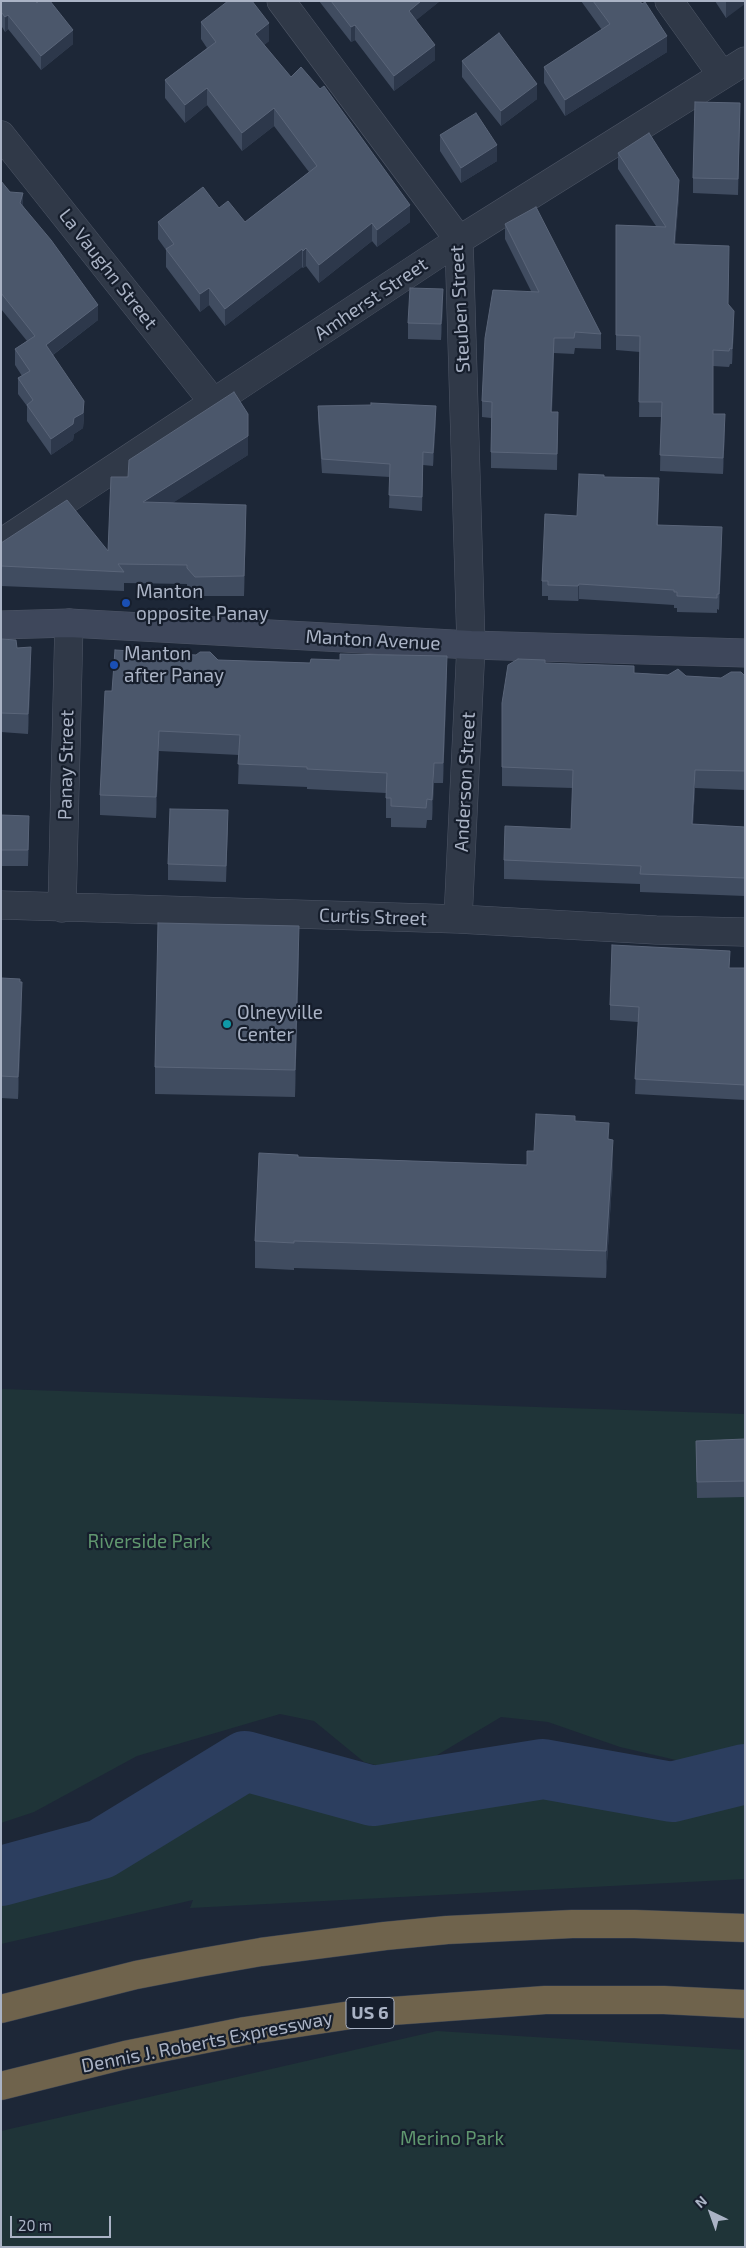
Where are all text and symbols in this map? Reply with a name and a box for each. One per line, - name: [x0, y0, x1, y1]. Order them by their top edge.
- street label: La Vaughn Street: [54, 204, 162, 334]
- street label: Steuben Street: [445, 245, 475, 373]
- street label: Amherst Street: [310, 253, 432, 345]
- place label: Manton opposite Panay: [136, 581, 269, 625]
- marker: Manton opposite Panay: [120, 597, 132, 609]
- street label: Manton Avenue: [305, 625, 441, 655]
- place label: Manton after Panay: [124, 643, 224, 687]
- marker: Manton after Panay: [108, 659, 120, 671]
- street label: Panay Street: [54, 710, 78, 820]
- street label: Anderson Street: [450, 711, 480, 853]
- street label: Curtis Street: [319, 904, 427, 930]
- place label: Olneyville Center: [237, 1002, 323, 1046]
- marker: Olneyville Center: [221, 1018, 233, 1030]
- park label: Riverside Park: [88, 1531, 210, 1553]
- road number: US 6: [346, 1998, 394, 2029]
- street label: Dennis J. Roberts Expressway: [79, 2006, 335, 2078]
- park label: Merino Park: [400, 2128, 504, 2150]
- north arrow: [686, 2188, 736, 2238]
- text: N: [691, 2192, 710, 2211]
- scale bar: [12, 2206, 114, 2238]
- text: 20 m: [18, 2216, 52, 2234]

